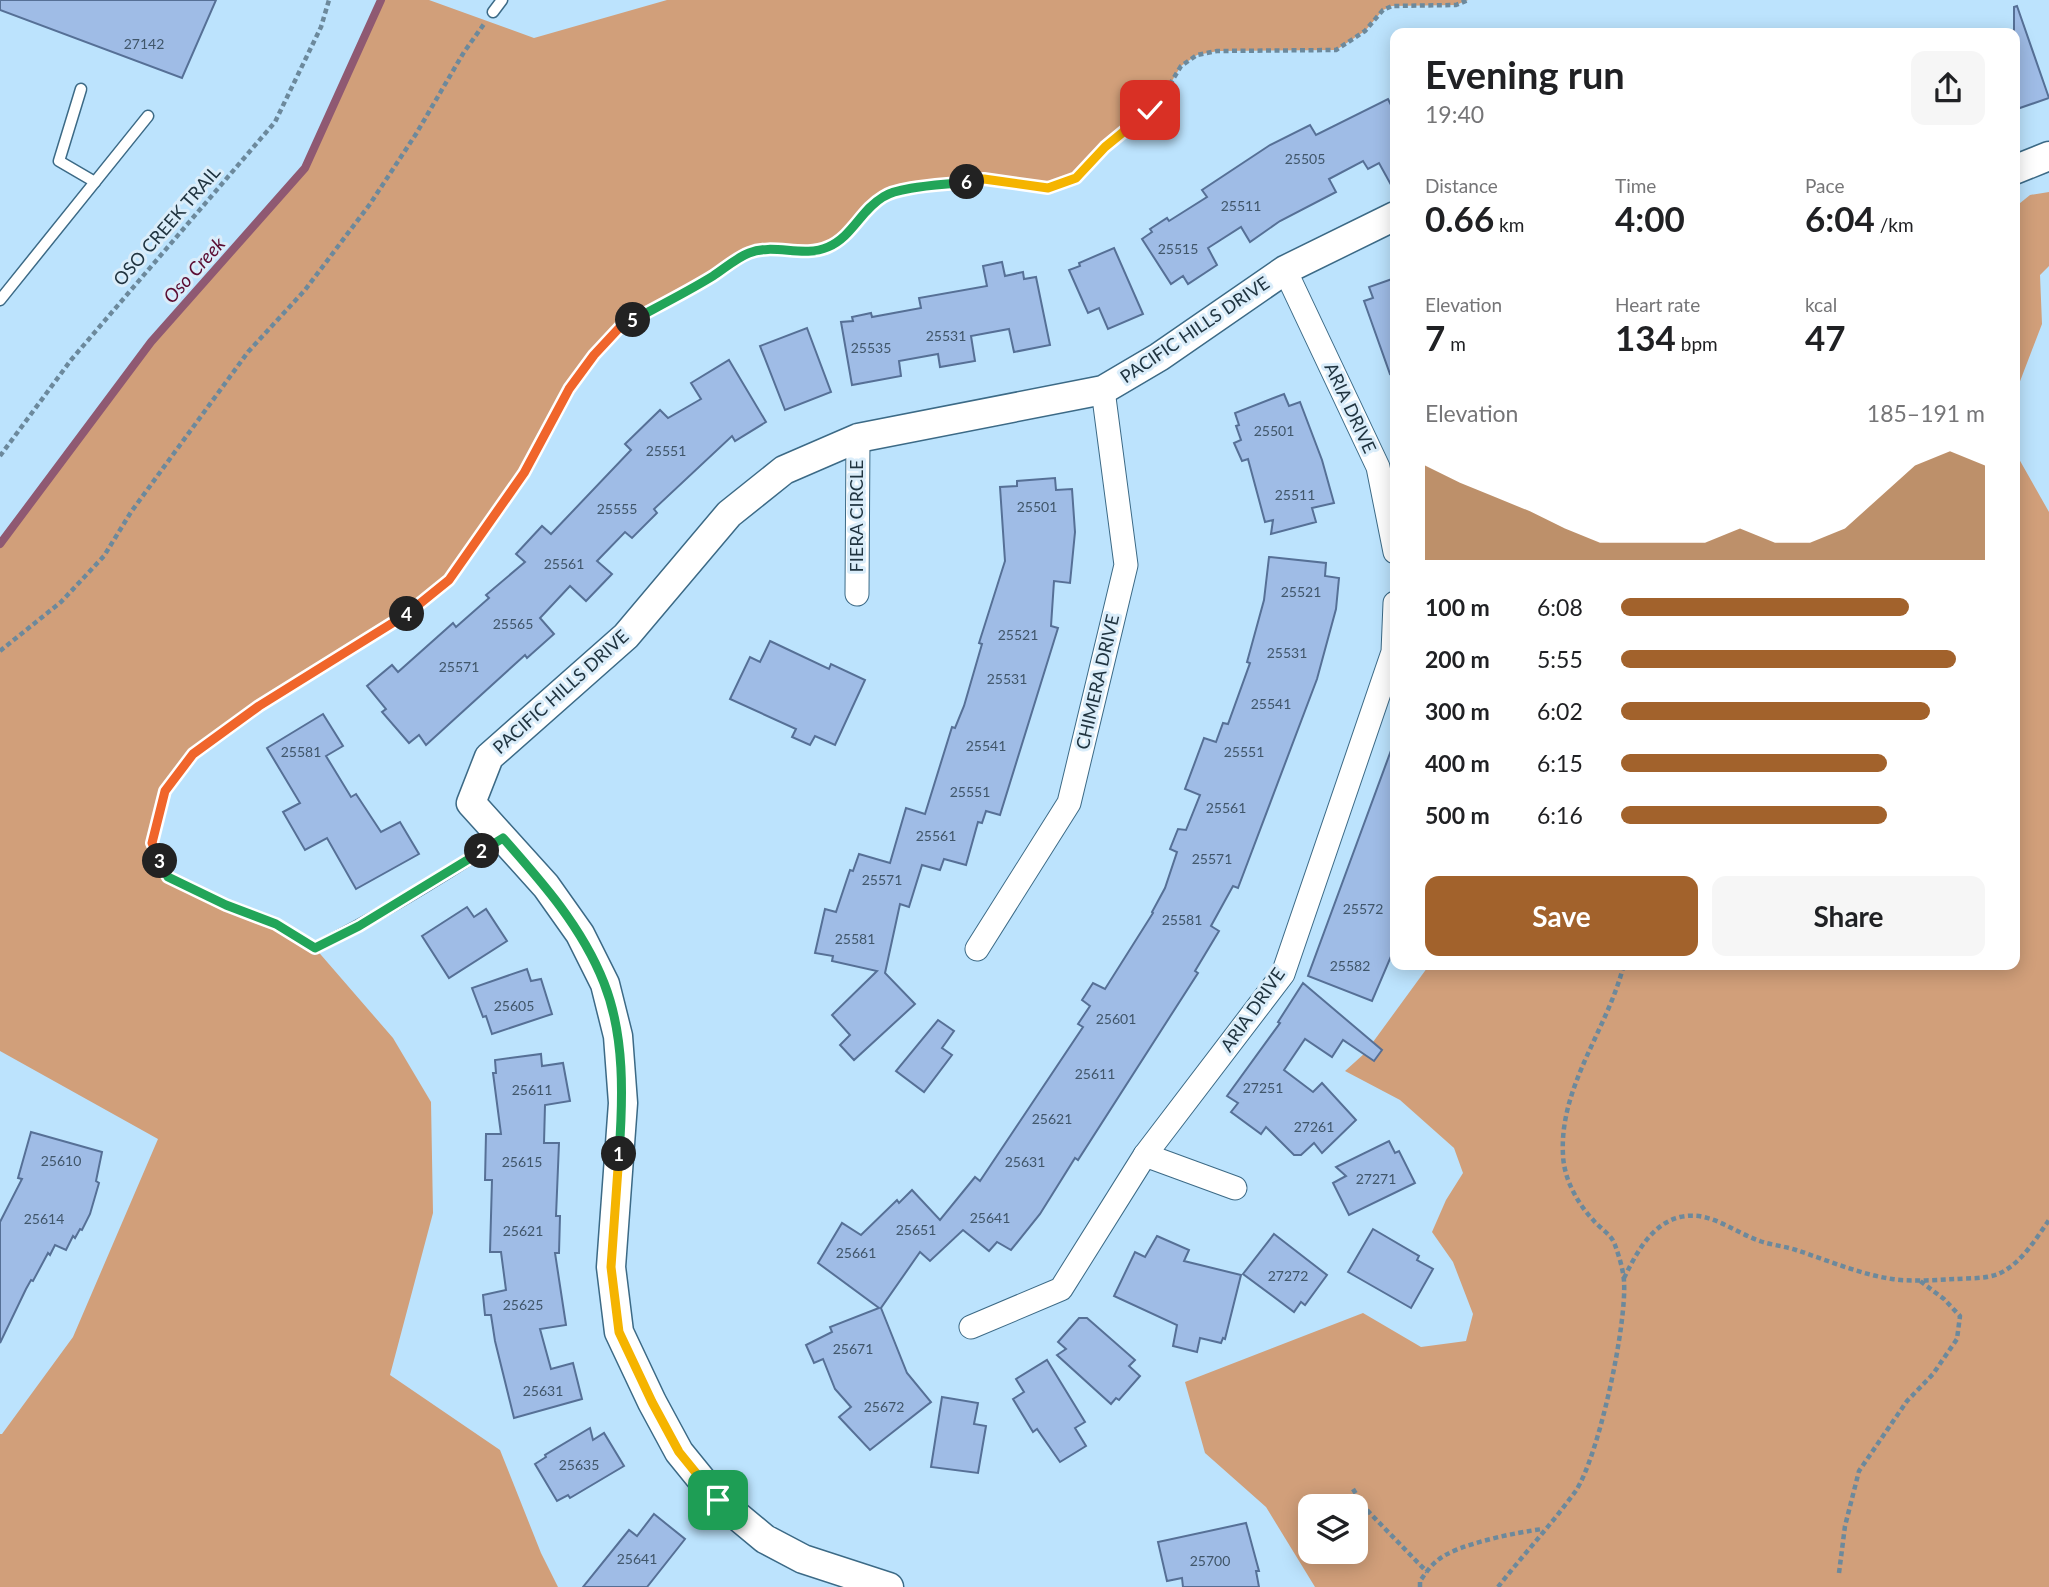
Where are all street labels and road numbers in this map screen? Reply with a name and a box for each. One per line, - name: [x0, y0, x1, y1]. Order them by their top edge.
- street label: OSO CREEK TRAIL: [108, 161, 224, 290]
- street label: PACIFIC HILLS DRIVE: [1116, 271, 1273, 387]
- street label: ARIA DRIVE: [1320, 359, 1381, 456]
- street label: FIERA CIRCLE: [845, 460, 867, 572]
- street label: CHIMERA DRIVE: [1071, 612, 1123, 751]
- street label: PACIFIC HILLS DRIVE: [488, 625, 633, 758]
- street label: ARIA DRIVE: [1215, 963, 1289, 1056]

